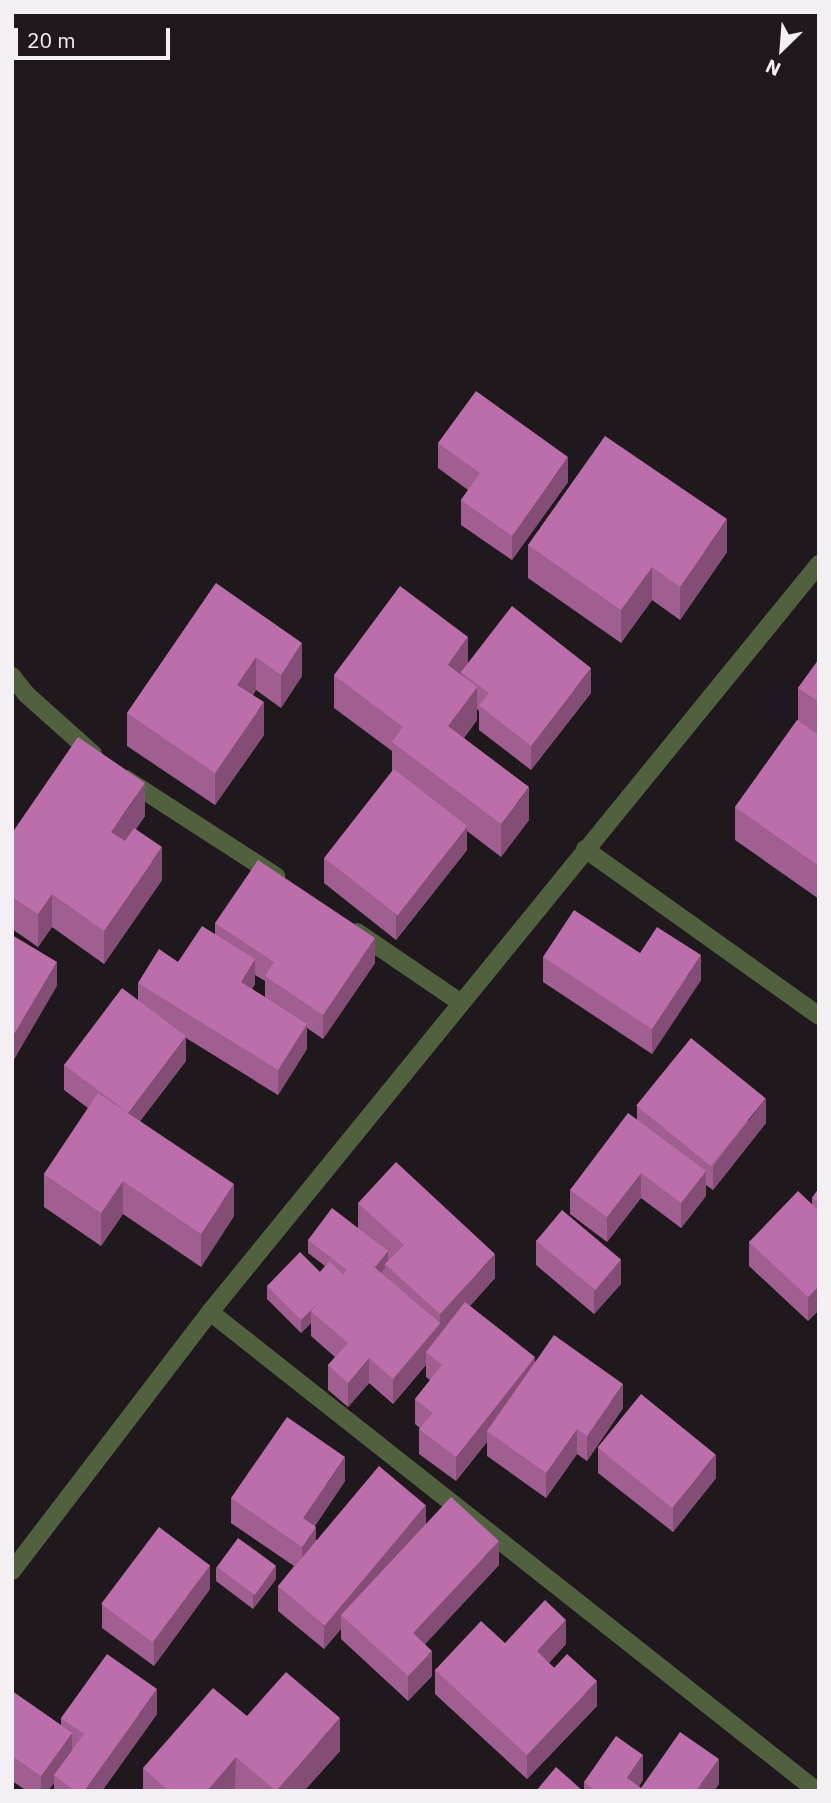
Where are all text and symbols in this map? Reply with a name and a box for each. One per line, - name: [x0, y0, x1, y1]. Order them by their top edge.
- scale bar: [18, 14, 173, 58]
- north arrow: [747, 14, 817, 84]
- text: 20 m: [27, 26, 76, 54]
- text: N: [762, 54, 784, 82]

